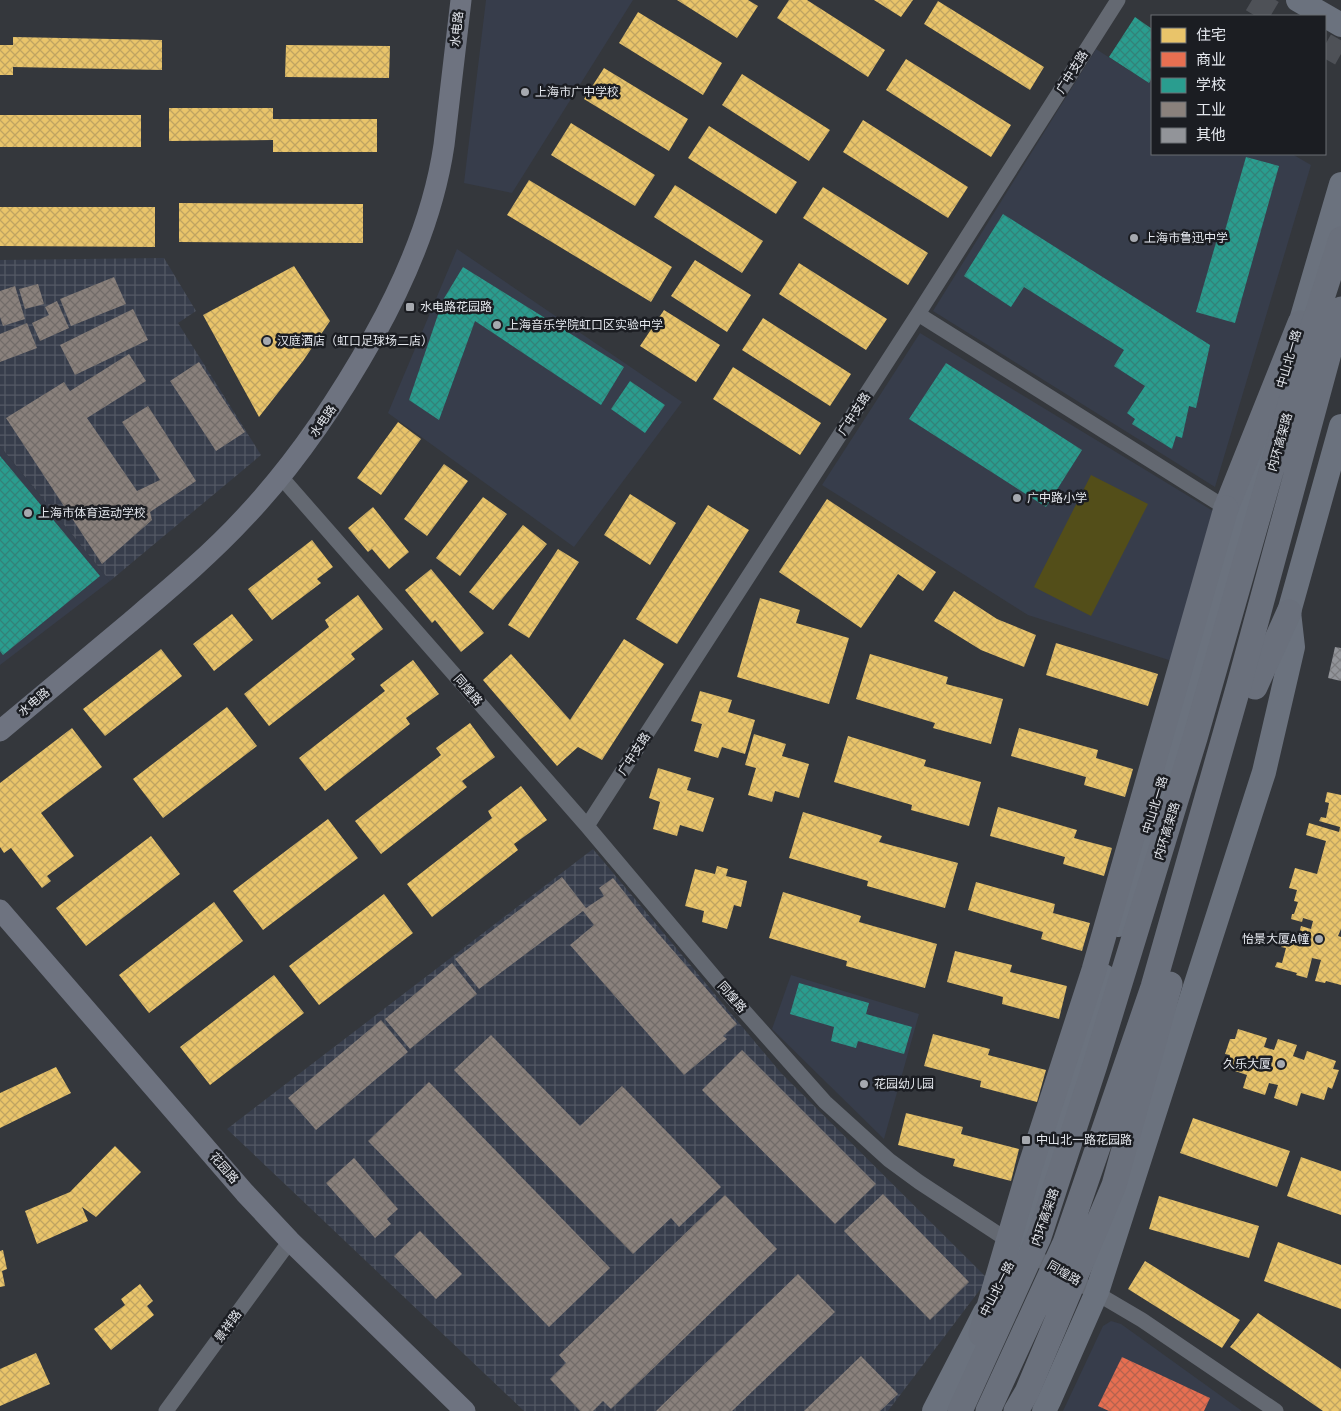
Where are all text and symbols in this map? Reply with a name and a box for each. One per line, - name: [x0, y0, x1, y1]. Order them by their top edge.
- street label: 水电路: [448, 10, 466, 48]
- legend: [1151, 15, 1326, 155]
- text: 住宅: [1196, 26, 1226, 44]
- street label: 广中支路: [1053, 48, 1091, 96]
- text: 商业: [1196, 51, 1226, 69]
- text: 学校: [1196, 76, 1226, 94]
- place label: 上海市广中学校: [535, 85, 619, 99]
- marker: 上海市广中学校: [519, 86, 531, 98]
- text: 工业: [1196, 101, 1226, 119]
- text: 其他: [1196, 126, 1226, 144]
- place label: 上海市鲁迅中学: [1144, 231, 1228, 245]
- marker: 上海市鲁迅中学: [1128, 232, 1140, 244]
- place label: 水电路花园路: [420, 300, 492, 314]
- marker: 水电路花园路: [404, 301, 416, 313]
- place label: 上海音乐学院虹口区实验中学: [507, 318, 663, 332]
- marker: 上海音乐学院虹口区实验中学: [491, 319, 503, 331]
- street label: 中山北一路: [1274, 328, 1304, 390]
- place label: 汉庭酒店（虹口足球场二店）: [277, 334, 433, 348]
- marker: 汉庭酒店（虹口足球场二店）: [261, 335, 273, 347]
- street label: 广中支路: [835, 390, 873, 438]
- street label: 水电路: [307, 402, 339, 440]
- street label: 内环高架路: [1265, 411, 1295, 473]
- place label: 广中路小学: [1027, 491, 1087, 505]
- marker: 广中路小学: [1011, 492, 1023, 504]
- place label: 上海市体育运动学校: [38, 506, 146, 520]
- marker: 上海市体育运动学校: [22, 507, 34, 519]
- street label: 同煌路: [451, 672, 485, 708]
- street label: 水电路: [16, 685, 52, 719]
- street label: 广中支路: [615, 730, 653, 778]
- street label: 中山北一路: [1140, 774, 1170, 836]
- street label: 内环高架路: [1152, 800, 1182, 862]
- place label: 怡景大厦A幢: [1242, 932, 1309, 946]
- marker: 怡景大厦A幢: [1313, 933, 1325, 945]
- street label: 同煌路: [715, 979, 749, 1015]
- place label: 久乐大厦: [1223, 1057, 1271, 1071]
- marker: 久乐大厦: [1275, 1058, 1287, 1070]
- place label: 花园幼儿园: [874, 1077, 934, 1091]
- marker: 花园幼儿园: [858, 1078, 870, 1090]
- place label: 中山北一路花园路: [1036, 1133, 1132, 1147]
- marker: 中山北一路花园路: [1020, 1134, 1032, 1146]
- street label: 花园路: [207, 1150, 241, 1186]
- street label: 内环高架路: [1029, 1186, 1061, 1248]
- street label: 同煌路: [1045, 1258, 1083, 1288]
- street label: 中山北一路: [977, 1259, 1017, 1319]
- street label: 景祥路: [212, 1307, 244, 1345]

